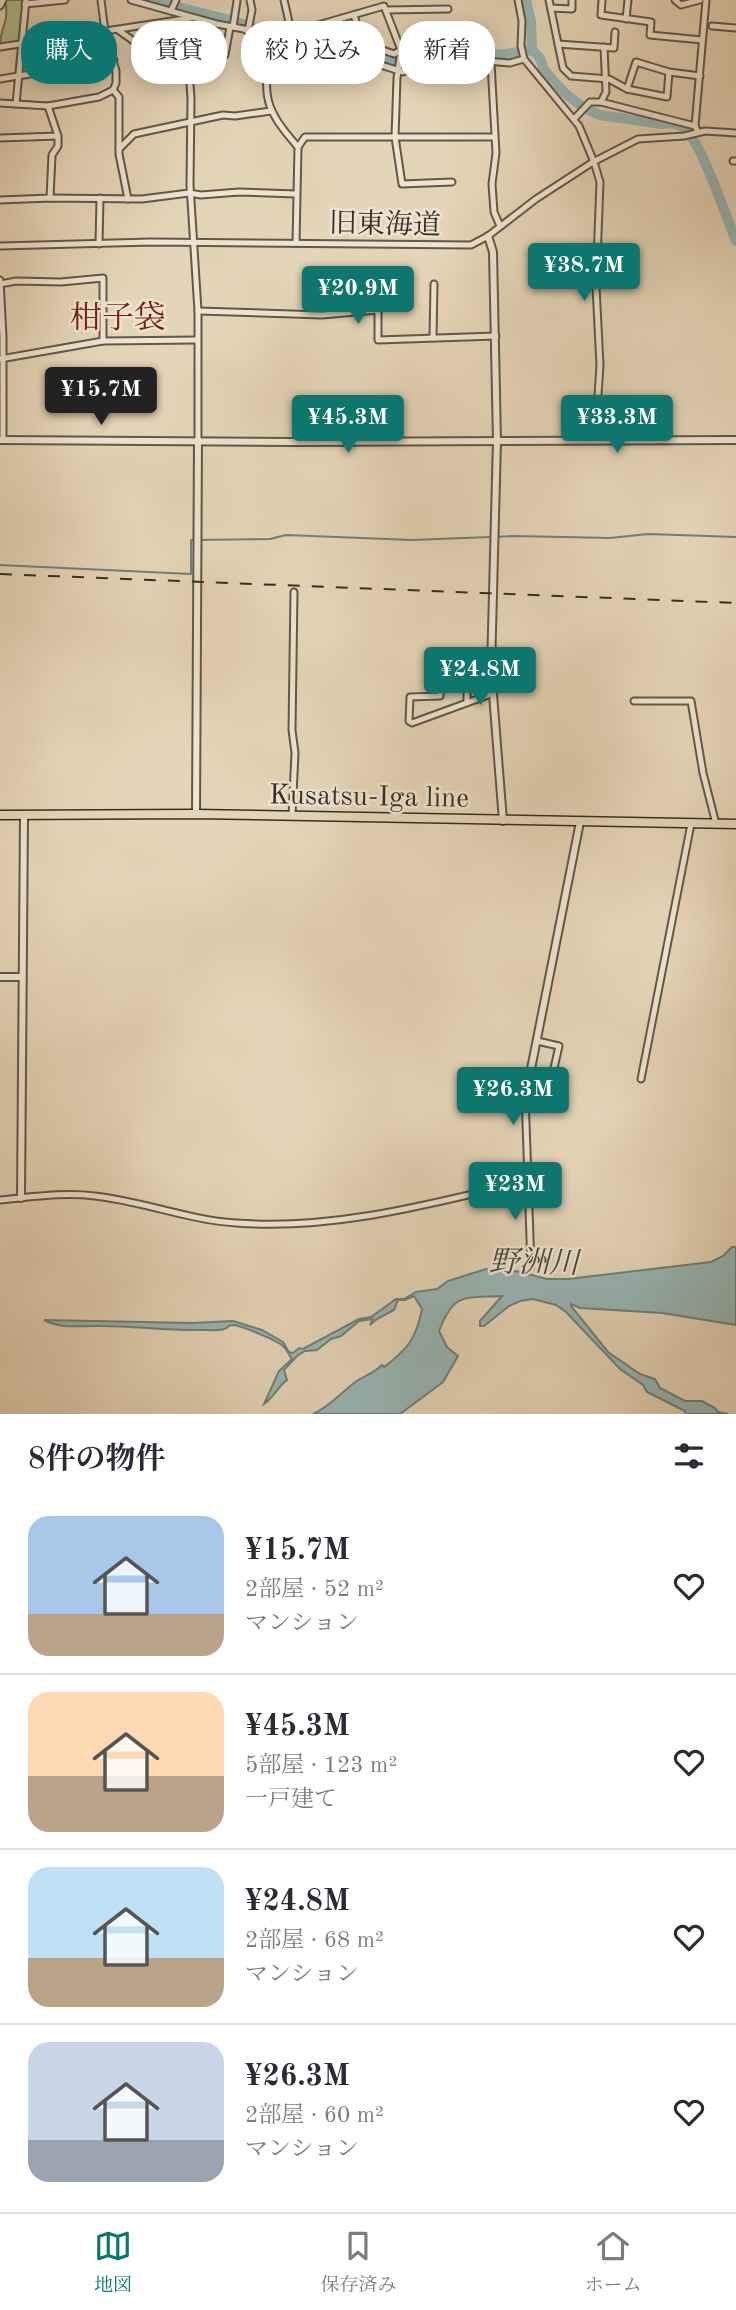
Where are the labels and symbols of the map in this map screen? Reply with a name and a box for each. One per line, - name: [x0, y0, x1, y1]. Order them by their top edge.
- street label: 旧東海道: [329, 208, 441, 241]
- pin: ¥38.7M: [527, 244, 641, 303]
- pin: ¥20.9M: [301, 266, 415, 326]
- district label: 柑子袋: [70, 300, 166, 336]
- pin: ¥15.7M: [44, 368, 158, 427]
- pin: ¥45.3M: [291, 396, 405, 455]
- pin: ¥33.3M: [560, 396, 674, 455]
- pin: ¥24.8M: [423, 648, 537, 707]
- street label: Kusatsu-Iga line: [269, 782, 469, 814]
- pin: ¥26.3M: [456, 1068, 570, 1127]
- pin: ¥23M: [474, 1162, 556, 1222]
- water label: 野洲川: [489, 1246, 582, 1280]

